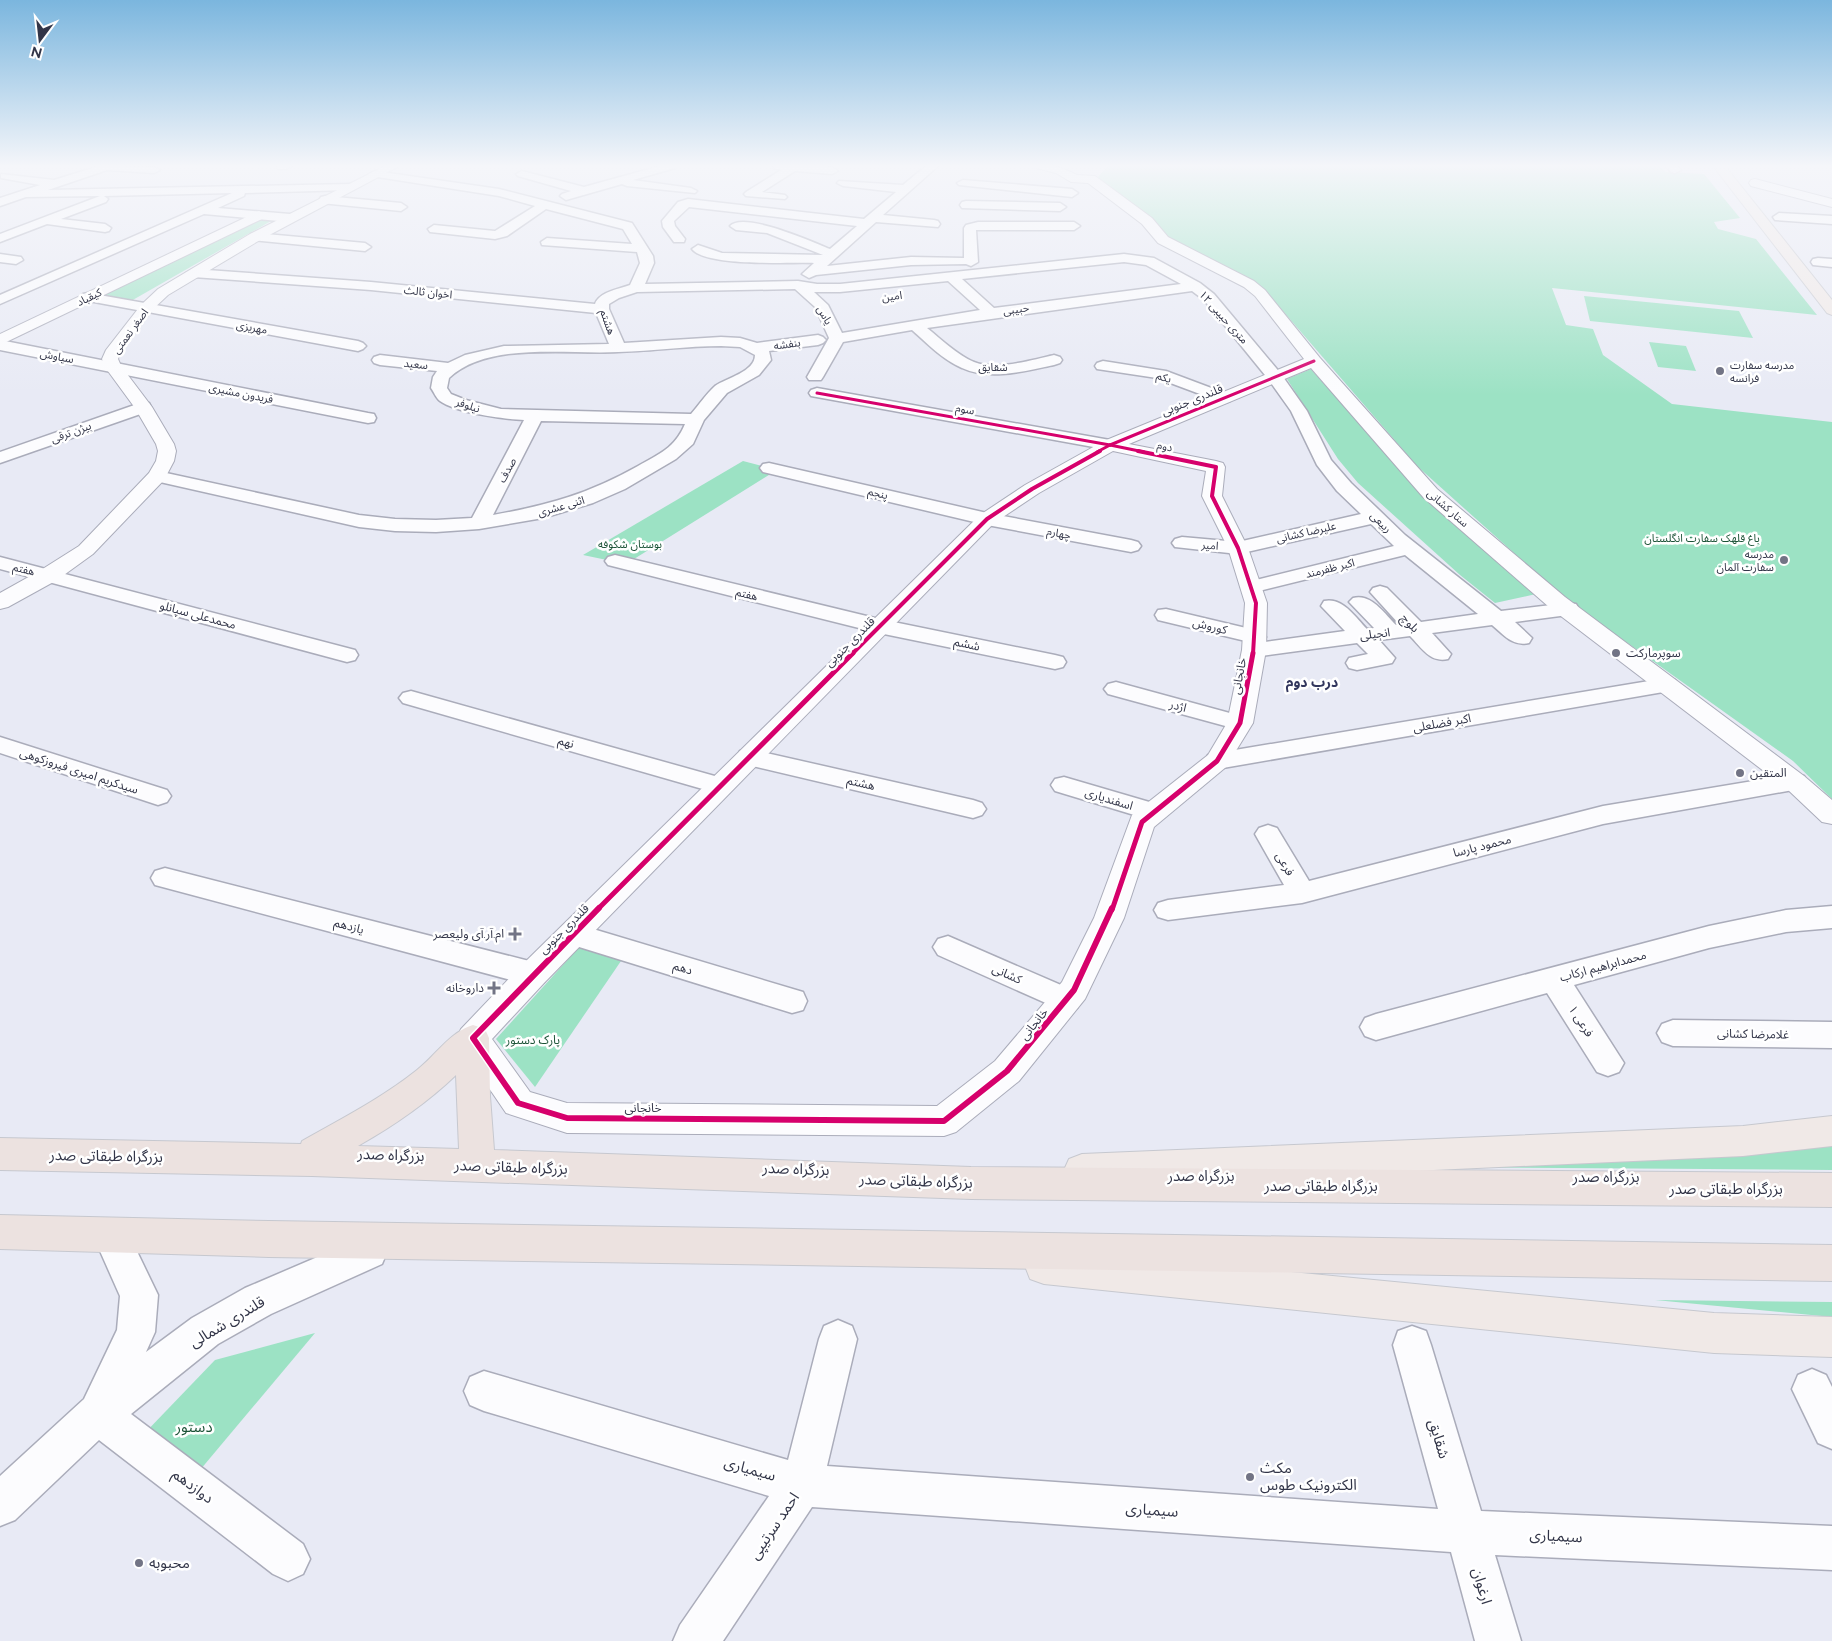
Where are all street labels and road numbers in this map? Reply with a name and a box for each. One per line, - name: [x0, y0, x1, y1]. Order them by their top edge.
- street label: اخوان ثالث: [403, 283, 453, 302]
- street label: کیقباد: [75, 286, 104, 309]
- street label: ۱۲ متری حبیبی: [1196, 288, 1251, 347]
- street label: امین: [881, 289, 903, 304]
- street label: حبیبی: [1002, 301, 1030, 318]
- street label: یاس: [814, 303, 835, 327]
- street label: اصغر نعمتی: [110, 306, 151, 356]
- street label: هشتم: [595, 308, 618, 337]
- street label: مهریزی: [235, 318, 269, 337]
- street label: بنفشه: [773, 336, 801, 353]
- street label: سیاوش: [39, 347, 75, 366]
- street label: سعید: [403, 357, 429, 372]
- street label: شقایق: [978, 361, 1008, 374]
- street label: یکم: [1154, 369, 1173, 388]
- street label: فریدون مشیری: [208, 381, 274, 406]
- street label: قلندری جنوبی: [1159, 381, 1225, 419]
- street label: نیلوفر: [453, 395, 482, 416]
- street label: سوم: [954, 401, 976, 419]
- street label: بیژن ترقی: [49, 419, 93, 446]
- street label: دوم: [1156, 439, 1174, 455]
- street label: صدف: [495, 455, 519, 485]
- street label: پنجم: [866, 485, 889, 504]
- street label: ستار کشانی: [1424, 487, 1471, 530]
- street label: اثنی عشری: [536, 494, 586, 519]
- street label: ربیعی: [1367, 509, 1394, 536]
- street label: علیرضا کشانی: [1275, 519, 1338, 546]
- street label: چهارم: [1046, 525, 1073, 543]
- street label: امیر: [1200, 538, 1219, 553]
- street label: اکبر ظفرمند: [1304, 556, 1356, 581]
- street label: هفتم: [11, 561, 36, 580]
- street label: هفتم: [734, 586, 759, 605]
- street label: محمدعلی سپانلو: [158, 598, 238, 633]
- street label: بلوچ: [1396, 611, 1422, 637]
- street label: قلندری جنوبی: [822, 614, 878, 670]
- street label: کوروش: [1191, 615, 1230, 637]
- street label: انجیلی: [1359, 625, 1391, 643]
- street label: ششم: [952, 634, 981, 656]
- street label: خانجانی: [1229, 657, 1249, 695]
- street label: اژدر: [1167, 697, 1188, 715]
- street label: اکبر فضلعلی: [1412, 711, 1472, 735]
- street label: نهم: [556, 733, 576, 753]
- street label: سیدکریم امیری فیروزکوهی: [17, 745, 140, 799]
- street label: هشتم: [845, 773, 876, 795]
- street label: اسفندیاری: [1083, 785, 1135, 813]
- street label: محمود پارسا: [1452, 832, 1513, 861]
- street label: فرعی: [1273, 850, 1297, 878]
- street label: قلندری جنوبی: [536, 901, 592, 957]
- street label: یازدهم: [332, 915, 366, 939]
- street label: محمدابراهیم ارکاب: [1558, 948, 1648, 986]
- street label: دهم: [671, 958, 695, 980]
- street label: کشانی: [990, 961, 1025, 987]
- street label: فرعی ۱: [1566, 1003, 1596, 1039]
- street label: خانجانی: [1017, 1005, 1051, 1043]
- street label: غلامرضا کشانی: [1717, 1026, 1789, 1042]
- street label: خانجانی: [625, 1101, 661, 1115]
- street label: بزرگراه صدر: [356, 1145, 425, 1165]
- street label: بزرگراه طبقاتی صدر: [48, 1146, 163, 1166]
- street label: بزرگراه طبقاتی صدر: [453, 1156, 568, 1178]
- street label: بزرگراه صدر: [761, 1159, 830, 1179]
- street label: بزرگراه صدر: [1166, 1167, 1235, 1185]
- street label: بزرگراه صدر: [1571, 1168, 1640, 1186]
- street label: بزرگراه طبقاتی صدر: [858, 1170, 973, 1192]
- street label: بزرگراه طبقاتی صدر: [1263, 1177, 1378, 1195]
- street label: بزرگراه طبقاتی صدر: [1668, 1180, 1783, 1198]
- street label: قلندری شمالی: [186, 1292, 268, 1352]
- street label: شقایق: [1424, 1417, 1453, 1461]
- street label: سیمیاری: [722, 1453, 778, 1485]
- street label: دوازدهم: [168, 1465, 217, 1509]
- street label: احمد سرتیپی: [745, 1489, 804, 1564]
- street label: سیمیاری: [1125, 1499, 1179, 1521]
- street label: سیمیاری: [1529, 1526, 1583, 1546]
- street label: ارغوان: [1468, 1566, 1496, 1606]

